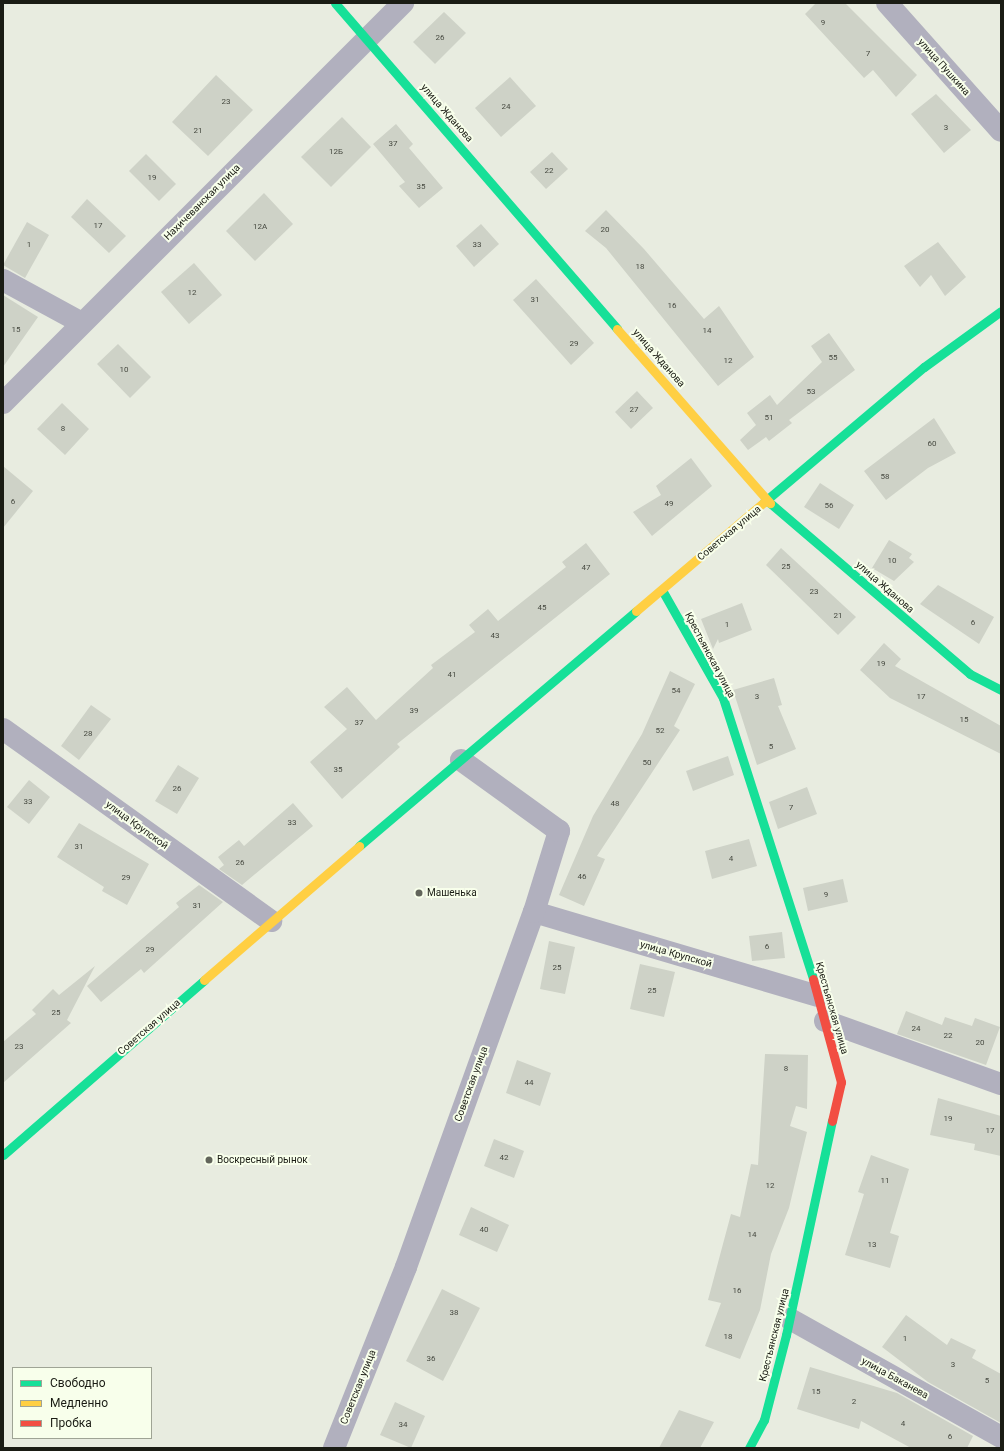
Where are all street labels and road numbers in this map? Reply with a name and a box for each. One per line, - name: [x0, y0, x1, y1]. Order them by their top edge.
- street label: улица Пушкина: [915, 36, 973, 98]
- street label: улица Жданова: [418, 81, 476, 145]
- street label: Нахичеванская улица: [162, 162, 242, 242]
- street label: улица Жданова: [630, 326, 688, 390]
- street label: Советская улица: [695, 503, 763, 563]
- street label: улица Жданова: [853, 558, 917, 616]
- street label: Крестьянская улица: [682, 610, 738, 700]
- street label: улица Крупской: [103, 798, 171, 852]
- street label: улица Крупской: [639, 938, 713, 970]
- street label: Крестьянская улица: [813, 960, 851, 1056]
- street label: Советская улица: [115, 997, 183, 1057]
- street label: Советская улица: [452, 1045, 490, 1123]
- street label: Крестьянская улица: [757, 1287, 791, 1383]
- street label: Советская улица: [338, 1348, 378, 1426]
- street label: улица Баканева: [859, 1355, 931, 1401]

